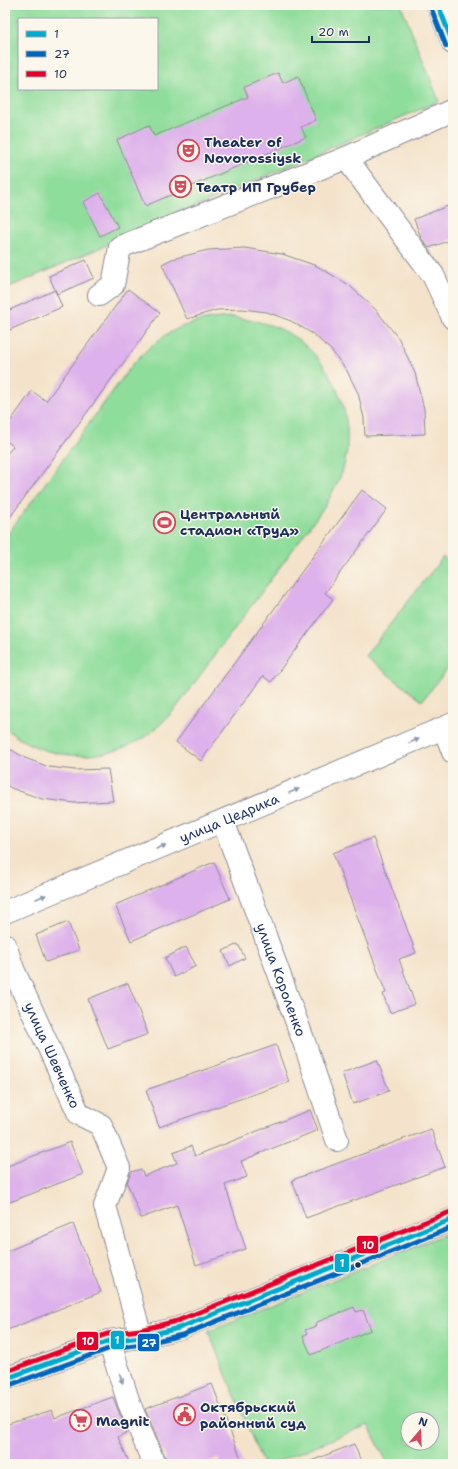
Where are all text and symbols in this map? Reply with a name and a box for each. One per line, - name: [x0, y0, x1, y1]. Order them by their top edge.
- legend: [18, 18, 158, 90]
- scale bar: [312, 18, 369, 44]
- text: 20 m: [318, 24, 349, 40]
- text: 1: [54, 26, 59, 42]
- text: 27: [54, 46, 70, 62]
- text: 10: [54, 66, 67, 82]
- place label: Theater of Novorossiysk: [204, 133, 301, 167]
- theatre icon: Theater of Novorossiysk: [175, 137, 201, 163]
- theatre icon: Театр ИП Грубер: [167, 174, 193, 200]
- place label: Театр ИП Грубер: [196, 178, 316, 196]
- place label: Центральный стадион «Труд»: [180, 505, 300, 539]
- sports icon: Центральный стадион «Труд»: [152, 509, 178, 535]
- one-way arrow: [408, 738, 419, 744]
- one-way arrow: [288, 788, 299, 794]
- street label: улица Цедрика: [177, 789, 282, 847]
- one-way arrow: [155, 843, 167, 849]
- one-way arrow: [35, 893, 47, 900]
- street label: улица Короленко: [252, 920, 310, 1039]
- street label: улица Шевченко: [20, 999, 84, 1111]
- line badge: 10: [356, 1235, 379, 1254]
- text: 10: [362, 1238, 374, 1253]
- line badge: 1: [334, 1253, 350, 1273]
- text: 1: [339, 1256, 345, 1271]
- unlabelled marker: [353, 1260, 363, 1270]
- line badge: 1: [110, 1330, 125, 1350]
- line badge: 10: [76, 1331, 99, 1351]
- text: 1: [114, 1333, 120, 1348]
- line badge: 27: [137, 1333, 160, 1352]
- text: 10: [82, 1334, 94, 1349]
- text: 27: [142, 1336, 157, 1351]
- one-way arrow: [118, 1372, 124, 1384]
- place label: Октябрьский районный суд: [200, 1398, 306, 1432]
- public building icon: Октябрьский районный суд: [172, 1402, 198, 1428]
- supermarket icon: Magnit: [68, 1408, 94, 1434]
- north arrow: [400, 1411, 440, 1451]
- place label: Magnit: [96, 1412, 150, 1430]
- text: N: [417, 1414, 430, 1431]

